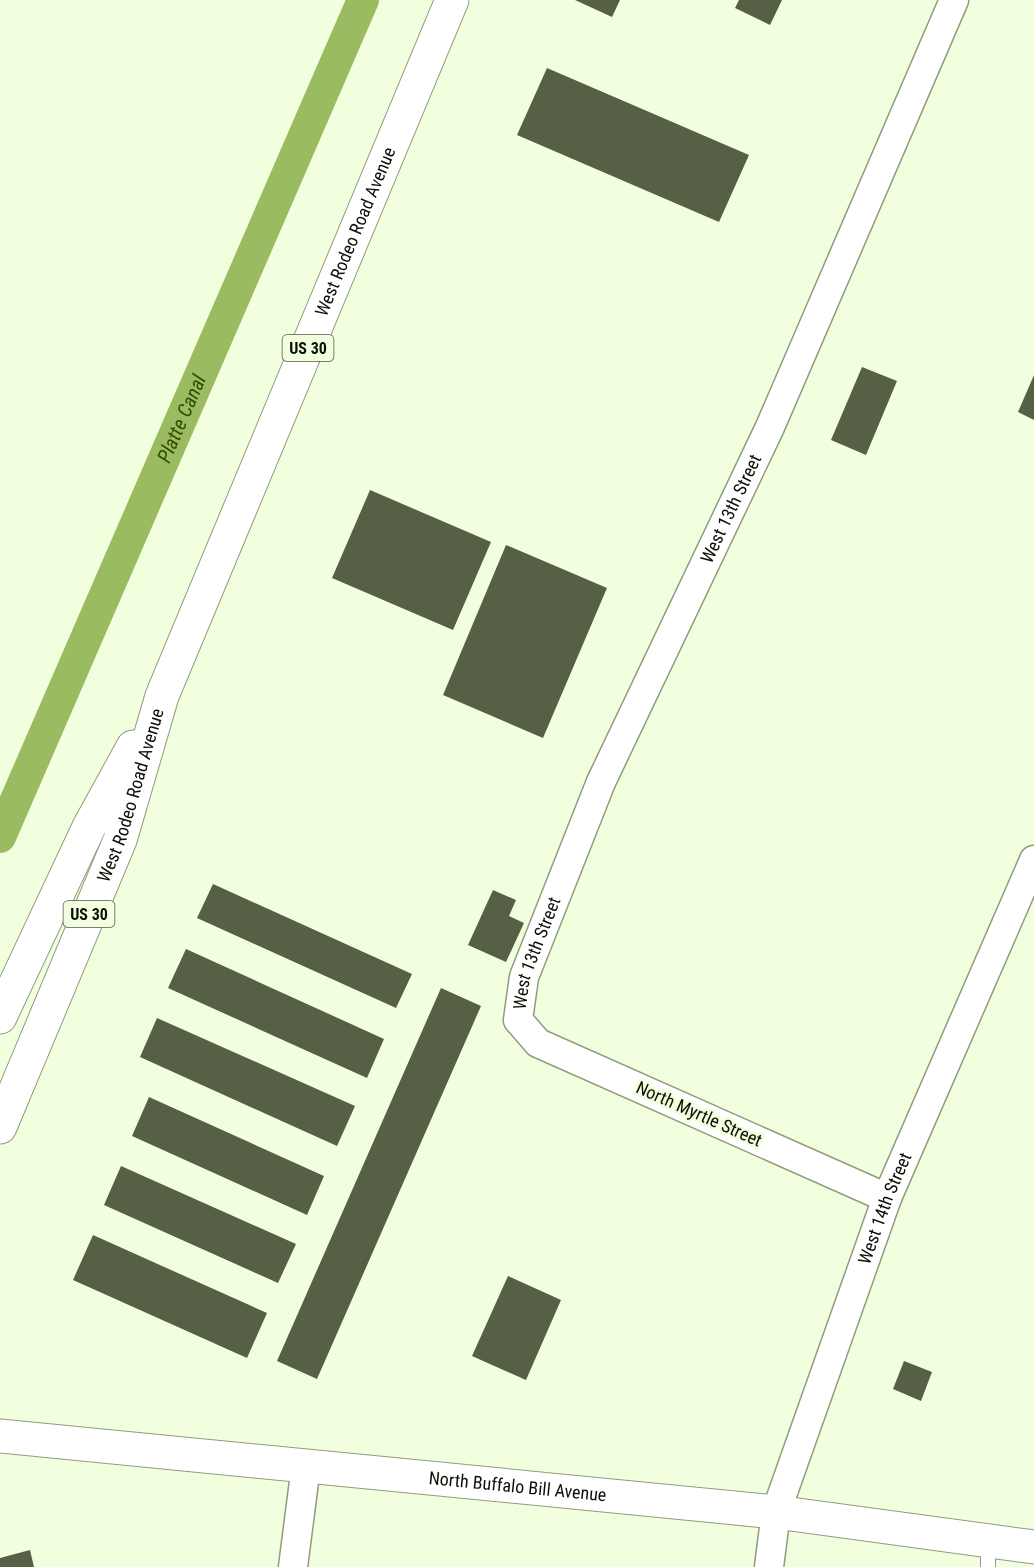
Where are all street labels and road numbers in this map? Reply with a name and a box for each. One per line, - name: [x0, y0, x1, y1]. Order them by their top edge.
- street label: West Rodeo Road Avenue: [310, 144, 399, 319]
- road number: US 30: [282, 335, 334, 361]
- street label: West 13th Street: [696, 451, 765, 566]
- street label: West Rodeo Road Avenue: [93, 706, 168, 885]
- street label: West 13th Street: [509, 894, 565, 1011]
- road number: US 30: [64, 901, 115, 927]
- street label: North Myrtle Street: [633, 1076, 765, 1151]
- street label: West 14th Street: [854, 1149, 915, 1267]
- street label: North Buffalo Bill Avenue: [428, 1467, 607, 1505]

